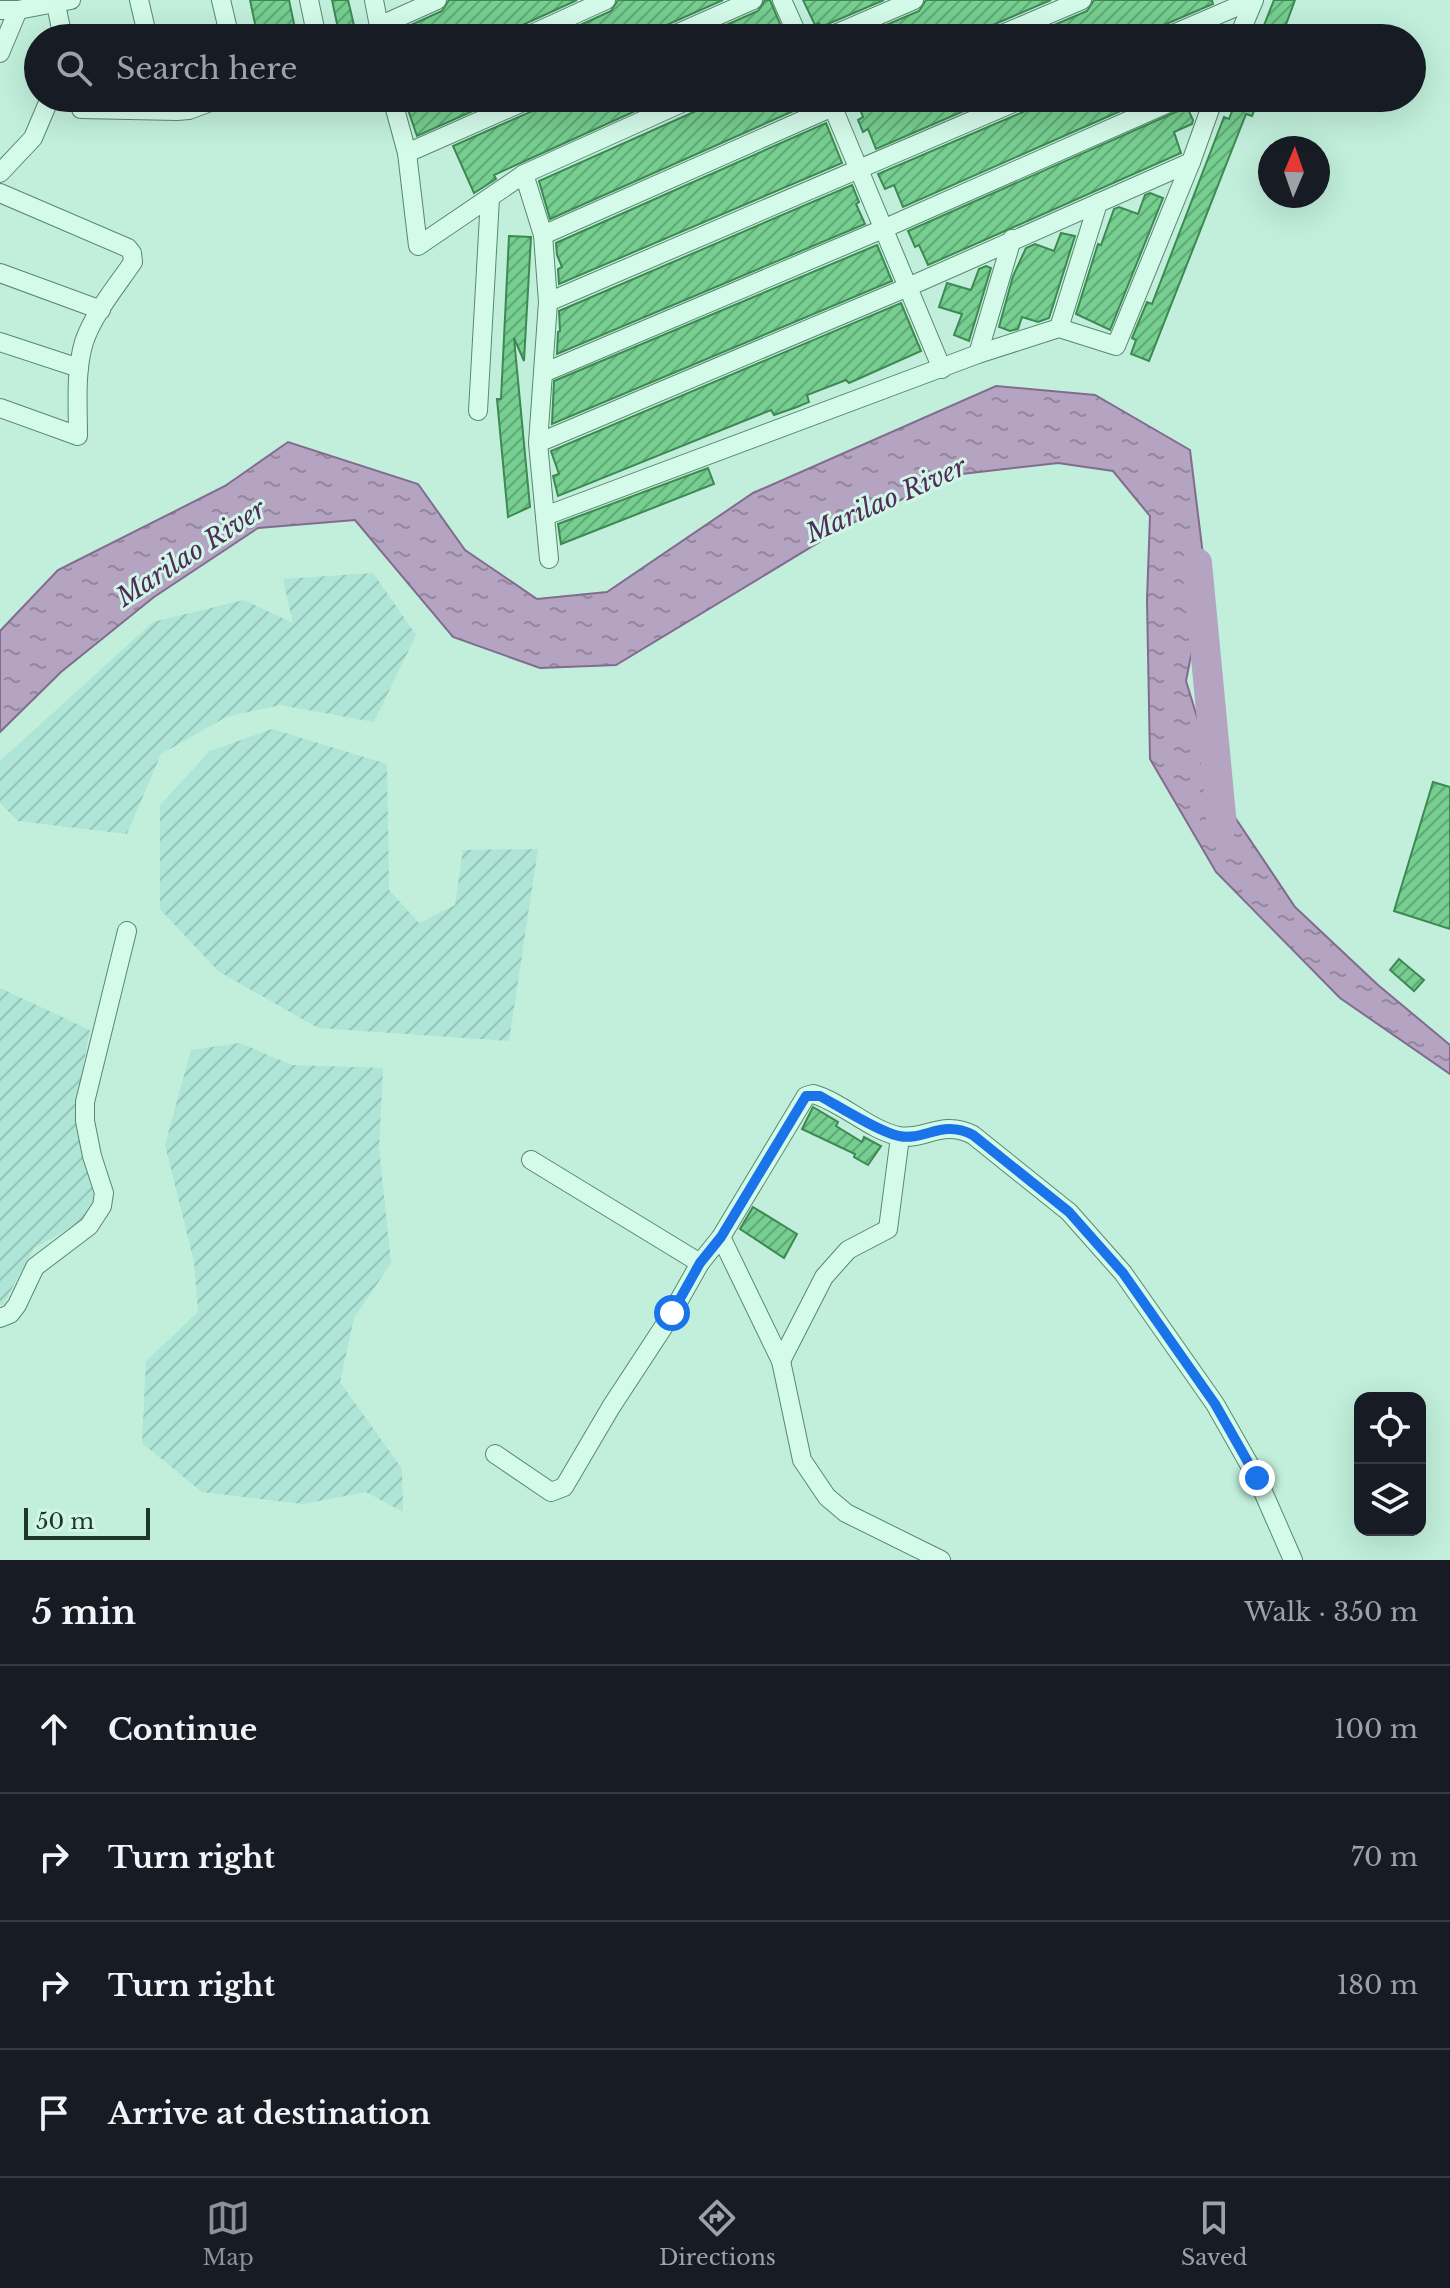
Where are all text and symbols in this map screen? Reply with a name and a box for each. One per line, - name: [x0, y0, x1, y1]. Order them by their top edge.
- search box: [24, 24, 1426, 112]
- icon: search: [52, 46, 96, 90]
- text: Search here: [116, 50, 297, 87]
- north arrow: [1258, 136, 1330, 208]
- water label: Marilao River: [800, 450, 972, 550]
- water label: Marilao River: [109, 492, 273, 614]
- route start: [654, 1295, 690, 1331]
- map controls: [1354, 1392, 1426, 1536]
- button: locate: [1354, 1392, 1426, 1464]
- route end: [1239, 1460, 1275, 1496]
- button: layers: [1354, 1464, 1426, 1536]
- scale bar: [24, 1504, 150, 1540]
- text: 50 m: [36, 1508, 94, 1535]
- text: 5 min: [32, 1591, 136, 1633]
- text: Walk · 350 m: [1244, 1596, 1418, 1628]
- icon: ahead: [32, 1707, 76, 1751]
- text: Continue: [108, 1711, 257, 1748]
- text: 100 m: [1334, 1713, 1418, 1745]
- icon: right: [32, 1835, 76, 1879]
- text: Turn right: [108, 1839, 275, 1876]
- text: 70 m: [1351, 1841, 1418, 1873]
- icon: right: [32, 1963, 76, 2007]
- text: Turn right: [108, 1967, 275, 2004]
- text: 180 m: [1337, 1969, 1418, 2001]
- icon: arrive: [32, 2091, 76, 2135]
- text: Arrive at destination: [108, 2095, 431, 2132]
- tab: Map: [203, 2196, 254, 2271]
- tab: Directions: [659, 2196, 776, 2271]
- tab: Saved: [1181, 2196, 1247, 2271]

